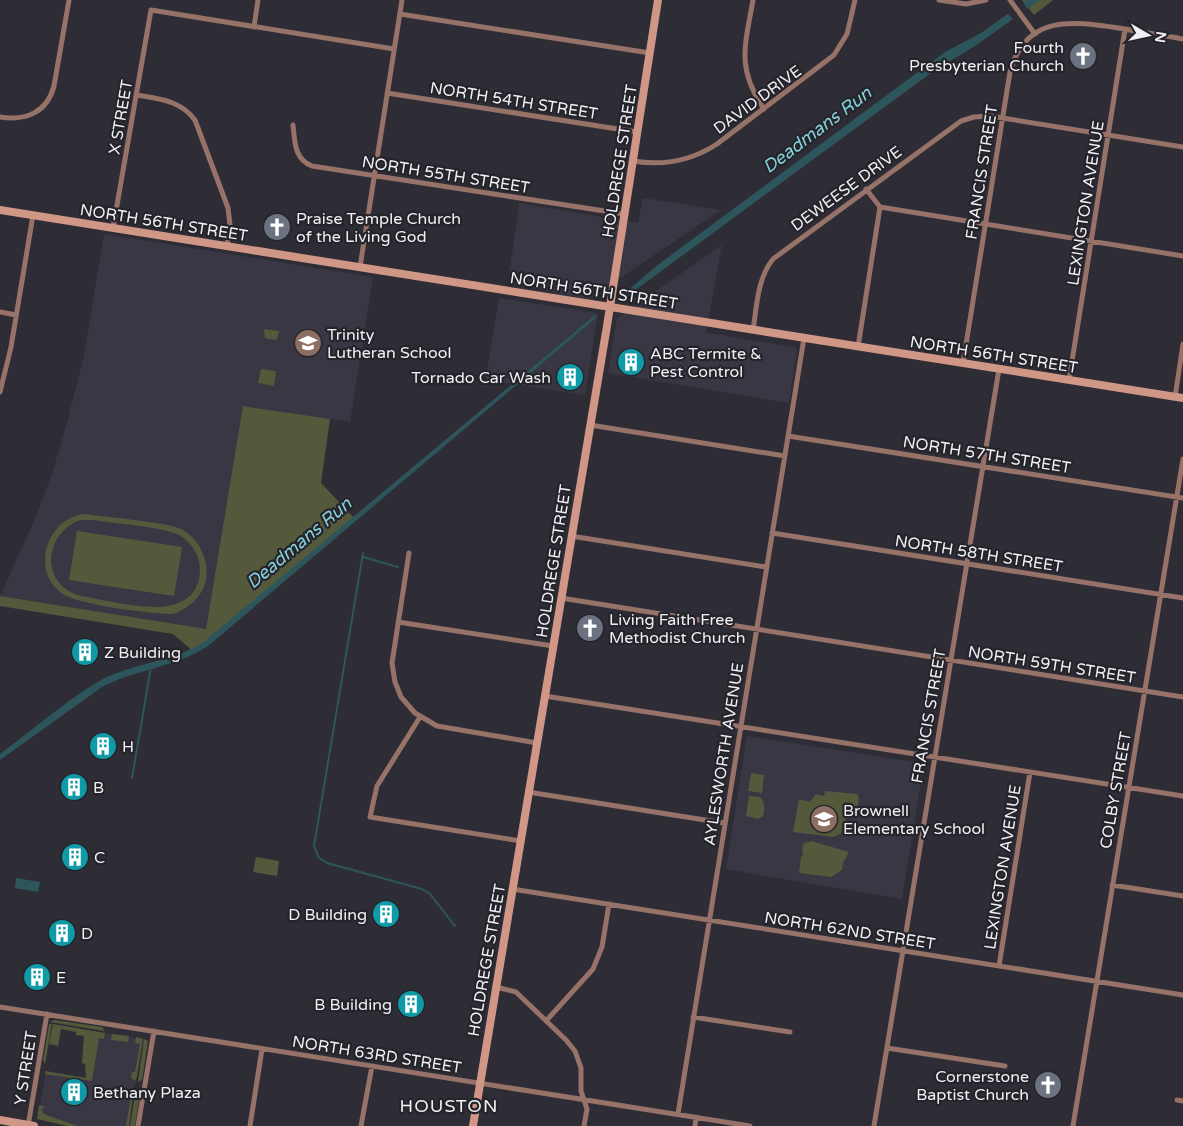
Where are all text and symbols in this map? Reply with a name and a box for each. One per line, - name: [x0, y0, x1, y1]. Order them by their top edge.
- north arrow: [1123, 10, 1173, 60]
- text: N: [1151, 30, 1170, 44]
- place label: Fourth Presbyterian Church: [909, 38, 1064, 76]
- church icon: Fourth Presbyterian Church: [1068, 41, 1098, 71]
- street label: DAVID DRIVE: [710, 61, 806, 139]
- street label: X STREET: [105, 78, 137, 156]
- street label: NORTH 54TH STREET: [428, 78, 600, 124]
- water label: Deadmans Run: [758, 81, 877, 178]
- street label: HOLDREGE STREET: [598, 83, 642, 239]
- street label: FRANCIS STREET: [961, 103, 1003, 241]
- street label: LEXINGTON AVENUE: [1063, 119, 1109, 287]
- street label: DEWEESE DRIVE: [787, 142, 906, 236]
- street label: NORTH 55TH STREET: [360, 152, 532, 198]
- street label: NORTH 56TH STREET: [78, 200, 250, 246]
- place label: Praise Temple Church of the Living God: [296, 209, 461, 247]
- church icon: Praise Temple Church of the Living God: [262, 212, 292, 242]
- street label: NORTH 56TH STREET: [508, 268, 680, 314]
- place label: Trinity Lutheran School: [327, 325, 451, 363]
- school or university icon: Trinity Lutheran School: [293, 328, 323, 358]
- street label: NORTH 56TH STREET: [908, 332, 1080, 378]
- place label: ABC Termite & Pest Control: [650, 344, 762, 382]
- building icon: ABC Termite & Pest Control: [616, 347, 646, 377]
- building icon: Tornado Car Wash: [555, 362, 585, 392]
- place label: Tornado Car Wash: [411, 368, 551, 388]
- street label: NORTH 57TH STREET: [901, 432, 1073, 478]
- street label: HOLDREGE STREET: [532, 483, 576, 639]
- water label: Deadmans Run: [242, 492, 357, 593]
- street label: NORTH 58TH STREET: [893, 531, 1065, 577]
- place label: Living Faith Free Methodist Church: [609, 610, 746, 648]
- church icon: Living Faith Free Methodist Church: [575, 613, 605, 643]
- building icon: Z Building: [70, 637, 100, 667]
- street label: NORTH 59TH STREET: [966, 642, 1138, 688]
- place label: Z Building: [104, 643, 181, 663]
- street label: FRANCIS STREET: [907, 647, 951, 785]
- street label: AYLESWORTH AVENUE: [700, 661, 748, 847]
- street label: COLBY STREET: [1096, 730, 1136, 850]
- building icon: H: [88, 731, 118, 761]
- place label: H: [122, 737, 134, 757]
- building icon: B: [59, 772, 89, 802]
- place label: B: [93, 778, 104, 798]
- street label: LEXINGTON AVENUE: [980, 783, 1026, 951]
- place label: Brownell Elementary School: [843, 801, 985, 839]
- school or university icon: Brownell Elementary School: [809, 804, 839, 834]
- building icon: C: [60, 842, 90, 872]
- place label: C: [94, 848, 105, 868]
- street label: HOLDREGE STREET: [464, 882, 510, 1038]
- building icon: D Building: [371, 899, 401, 929]
- place label: D Building: [288, 905, 367, 925]
- street label: NORTH 62ND STREET: [763, 908, 937, 954]
- building icon: D: [47, 918, 77, 948]
- place label: D: [81, 924, 93, 944]
- building icon: E: [22, 962, 52, 992]
- place label: E: [56, 968, 66, 988]
- building icon: B Building: [396, 989, 426, 1019]
- place label: B Building: [314, 995, 392, 1015]
- street label: Y STREET: [10, 1029, 42, 1107]
- street label: NORTH 63RD STREET: [291, 1032, 463, 1078]
- place label: Cornerstone Baptist Church: [916, 1067, 1029, 1105]
- church icon: Cornerstone Baptist Church: [1033, 1070, 1063, 1100]
- building icon: Bethany Plaza: [59, 1077, 89, 1107]
- place label: Bethany Plaza: [93, 1083, 201, 1103]
- district label: HOUSTON: [400, 1095, 498, 1117]

